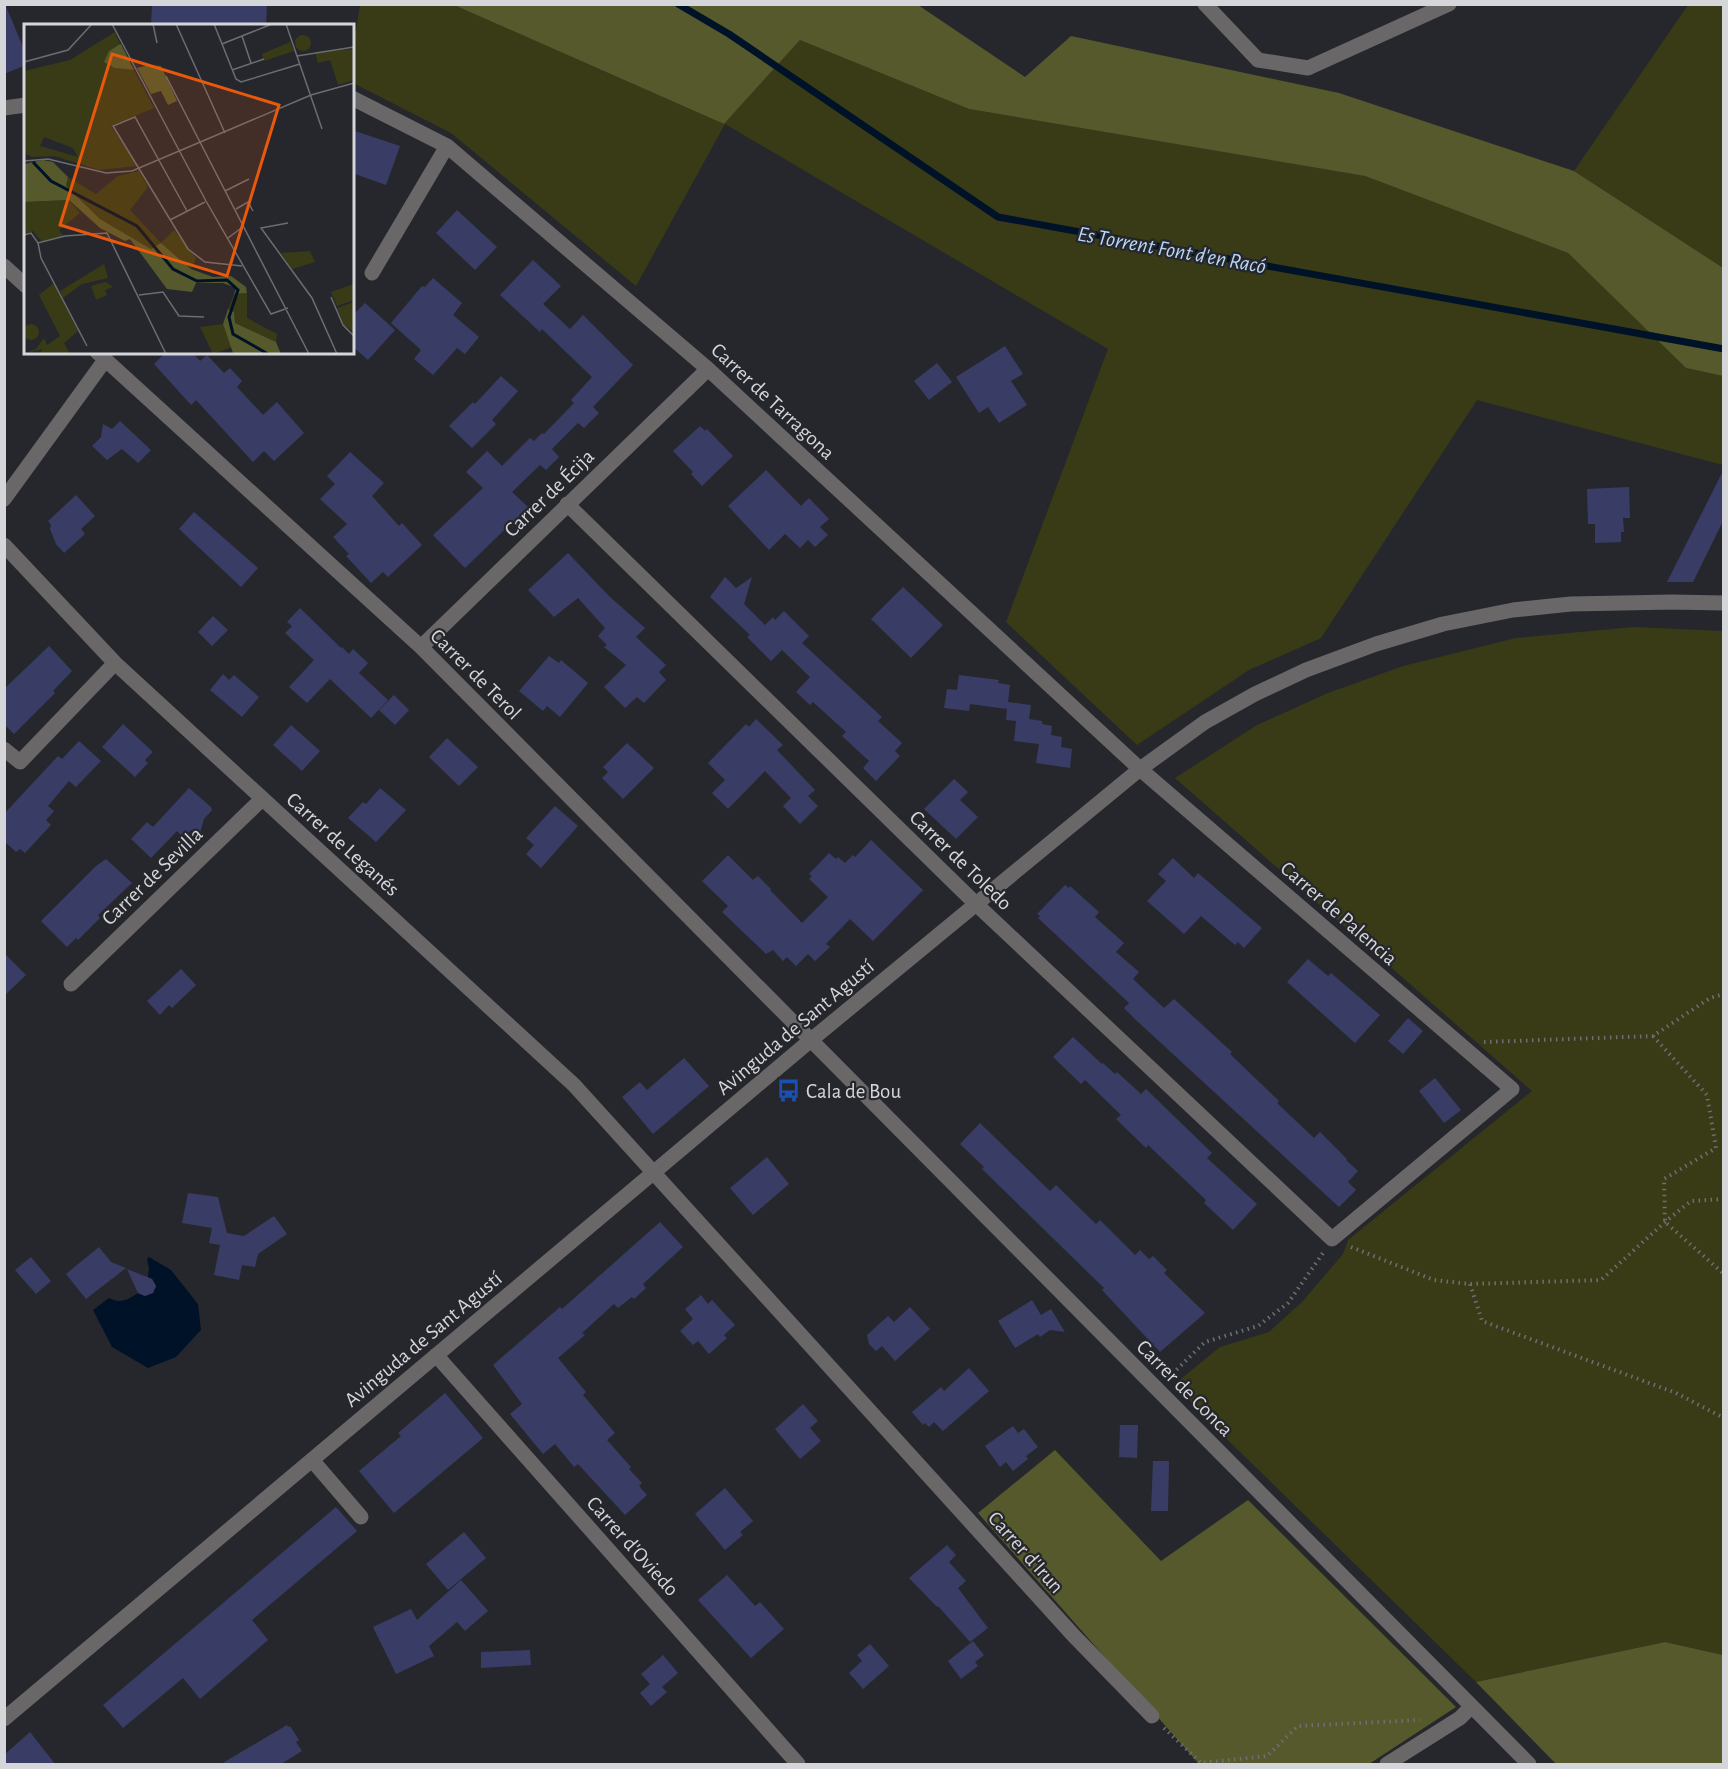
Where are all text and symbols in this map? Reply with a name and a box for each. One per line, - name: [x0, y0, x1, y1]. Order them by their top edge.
- inset map: [24, 24, 354, 354]
- water label: Es Torrent Font d'en Racó: [1076, 223, 1268, 277]
- street label: Carrer de Tarragona: [707, 339, 839, 464]
- street label: Carrer de Écija: [499, 444, 599, 541]
- street label: Carrer de Terol: [426, 625, 525, 724]
- street label: Carrer de Leganés: [282, 789, 403, 900]
- street label: Carrer de Toledo: [905, 807, 1016, 914]
- street label: Carrer de Sevilla: [98, 823, 207, 929]
- street label: Carrer de Palencia: [1276, 857, 1401, 970]
- street label: Avinguda de Sant Agustí: [713, 955, 879, 1099]
- bus stop icon: Cala de Bou: [775, 1078, 801, 1104]
- place label: Cala de Bou: [806, 1081, 901, 1102]
- street label: Avinguda de Sant Agustí: [341, 1267, 507, 1411]
- street label: Carrer de Conca: [1132, 1336, 1237, 1441]
- street label: Carrer d'Oviedo: [583, 1492, 683, 1600]
- street label: Carrer d'Irun: [984, 1507, 1067, 1597]

